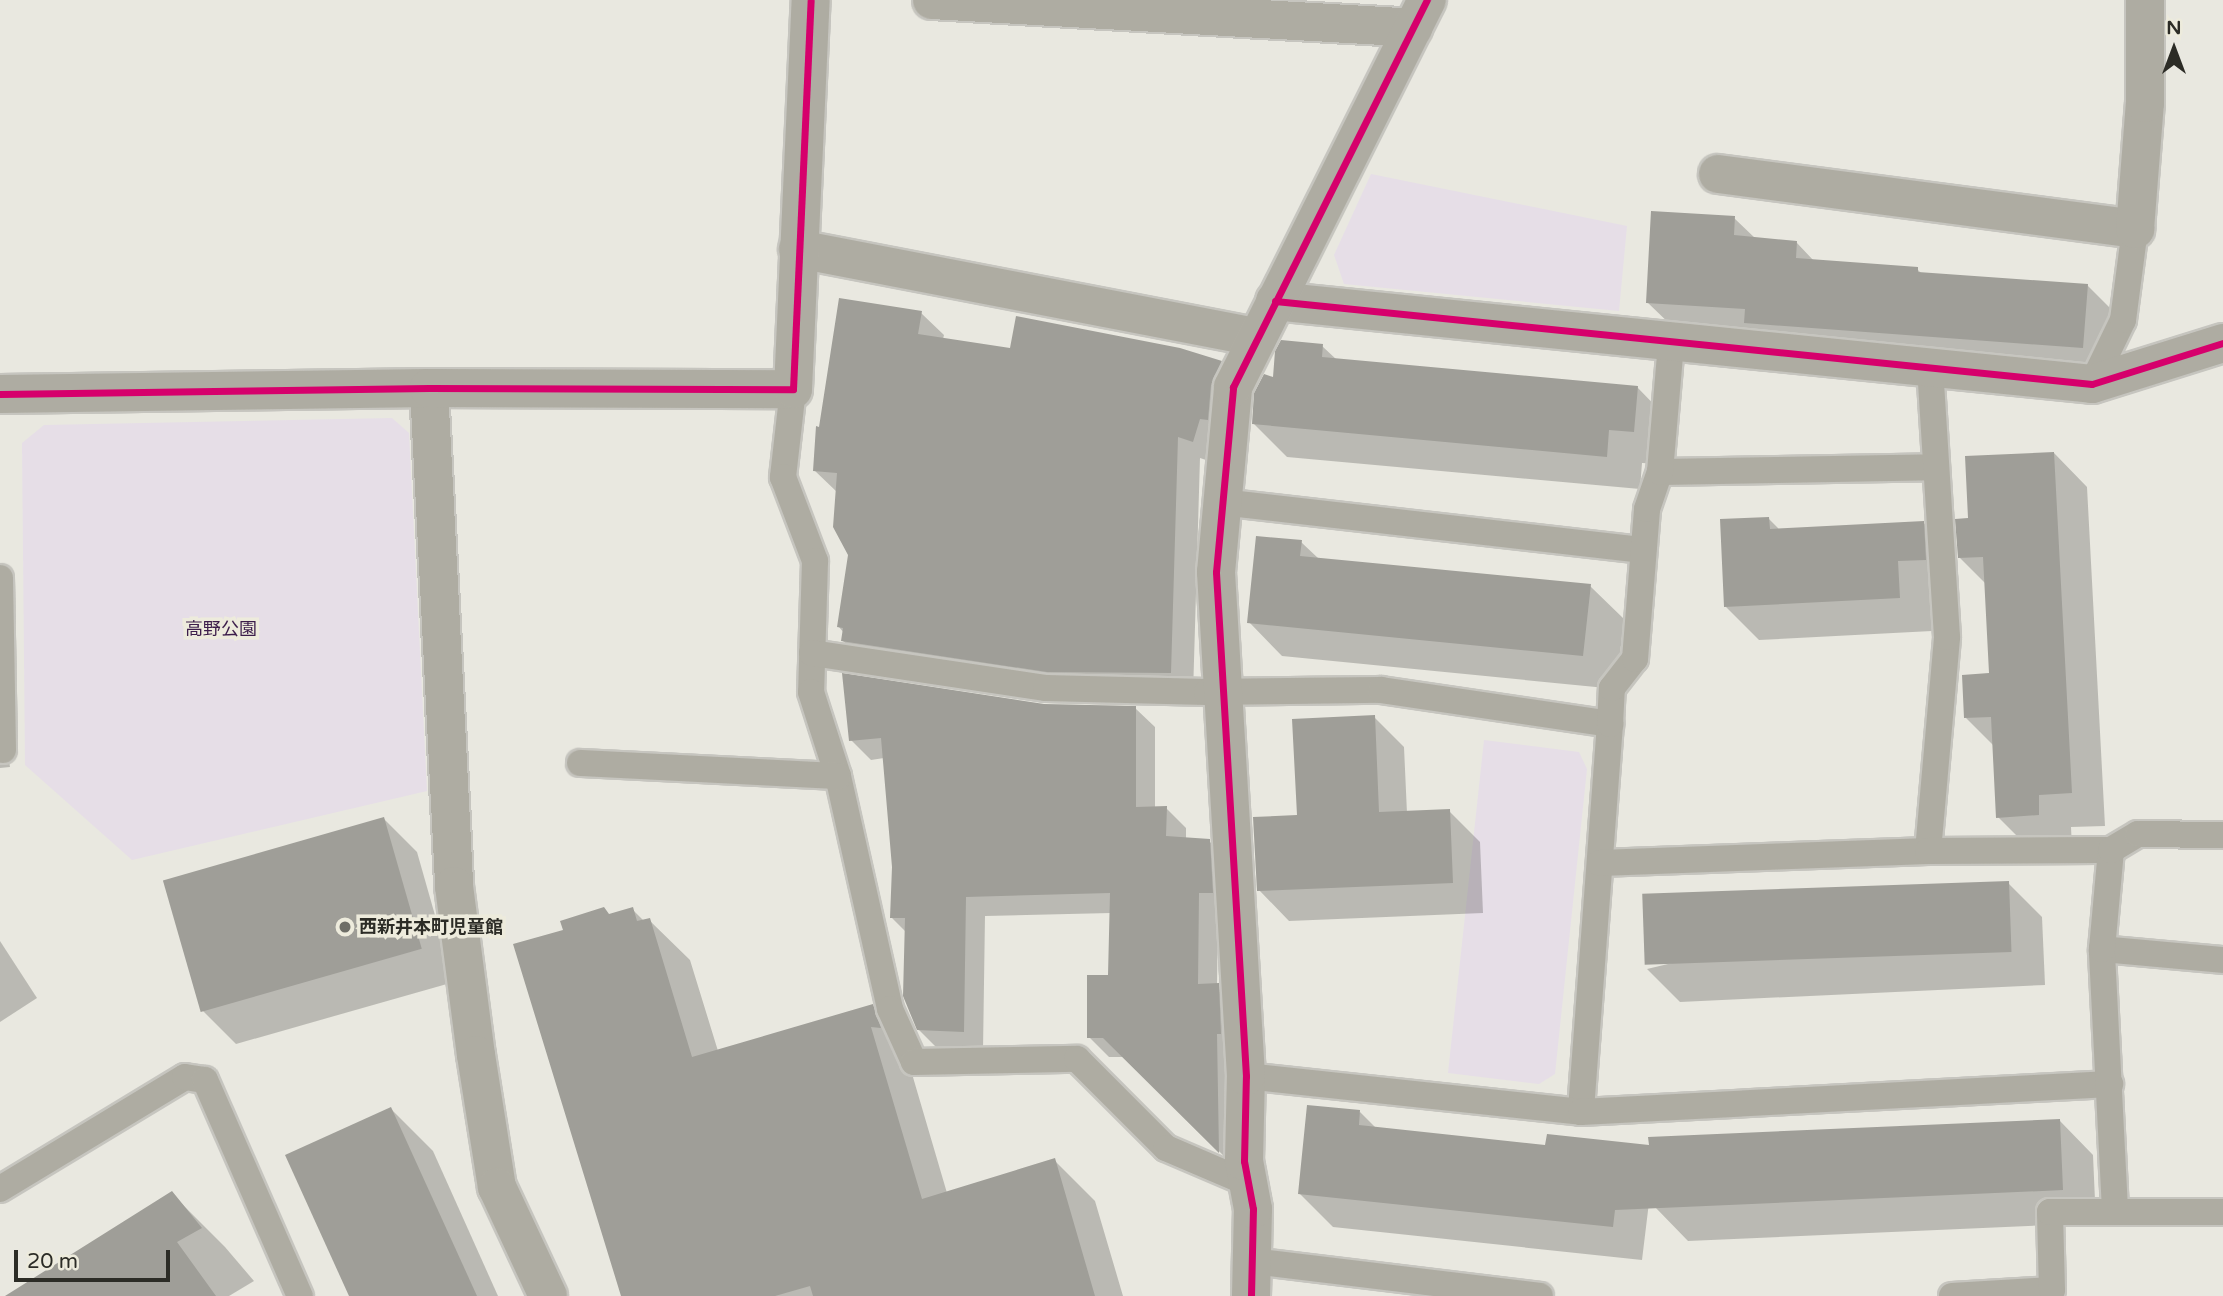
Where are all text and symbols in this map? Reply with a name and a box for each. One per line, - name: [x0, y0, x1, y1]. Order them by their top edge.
- north arrow: [2139, 14, 2209, 84]
- text: N: [2166, 17, 2182, 39]
- park label: 高野公園: [185, 618, 257, 640]
- place label: 西新井本町児童館: [359, 916, 503, 938]
- marker: 西新井本町児童館: [337, 919, 353, 935]
- scale bar: [18, 1236, 173, 1280]
- text: 20 m: [27, 1249, 78, 1274]

